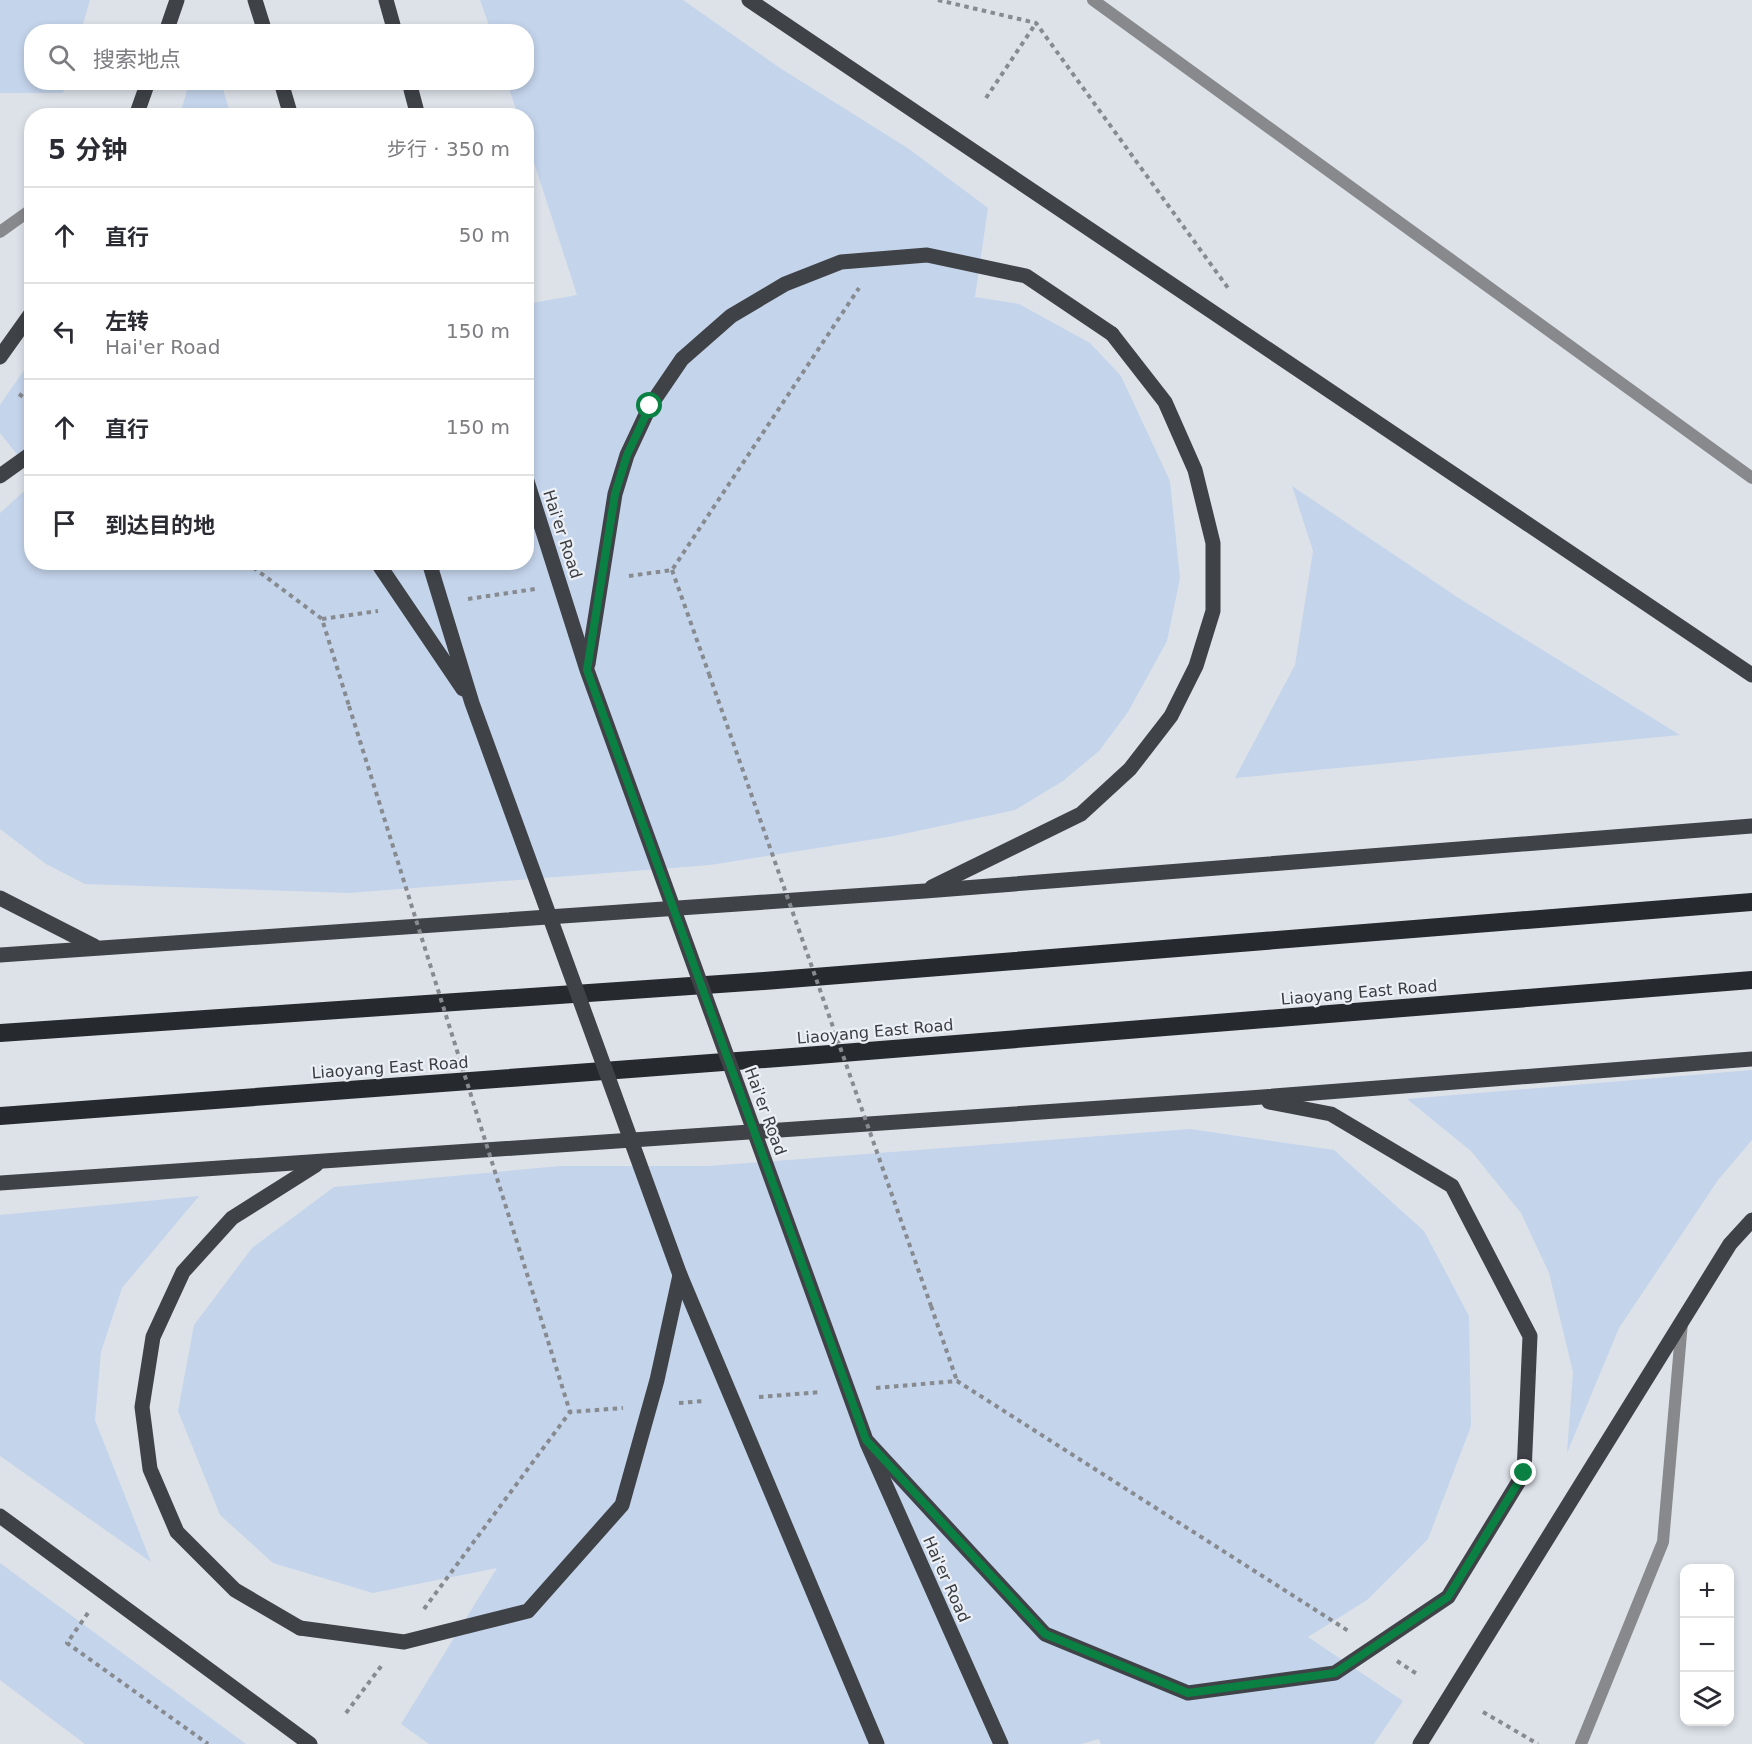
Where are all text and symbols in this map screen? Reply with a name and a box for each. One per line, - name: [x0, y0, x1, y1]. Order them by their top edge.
- search box: [24, 24, 534, 90]
- icon: search: [45, 41, 78, 74]
- text: 搜索地点: [93, 47, 181, 72]
- text: 5 分钟: [48, 135, 127, 165]
- text: 步行 · 350 m: [387, 137, 510, 161]
- icon: ahead: [48, 219, 81, 252]
- text: 50 m: [459, 223, 510, 247]
- text: 直行: [105, 225, 149, 250]
- text: 左转: [105, 309, 149, 334]
- icon: left: [48, 315, 81, 348]
- text: 150 m: [446, 319, 510, 343]
- text: Hai'er Road: [105, 335, 220, 359]
- route start: [636, 392, 662, 418]
- icon: ahead: [48, 411, 81, 444]
- text: 150 m: [446, 415, 510, 439]
- text: 直行: [105, 417, 149, 442]
- street label: Hai'er Road: [539, 487, 586, 581]
- icon: arrive: [48, 507, 81, 540]
- text: 到达目的地: [105, 513, 215, 538]
- street label: Liaoyang East Road: [1280, 976, 1438, 1009]
- street label: Liaoyang East Road: [796, 1015, 954, 1048]
- street label: Liaoyang East Road: [311, 1053, 469, 1082]
- street label: Hai'er Road: [741, 1065, 790, 1158]
- route end: [1510, 1459, 1536, 1485]
- street label: Hai'er Road: [919, 1533, 974, 1625]
- map controls: [1680, 1564, 1734, 1726]
- button: +: [1680, 1564, 1734, 1618]
- button: −: [1680, 1618, 1734, 1672]
- button: layers: [1680, 1672, 1734, 1726]

